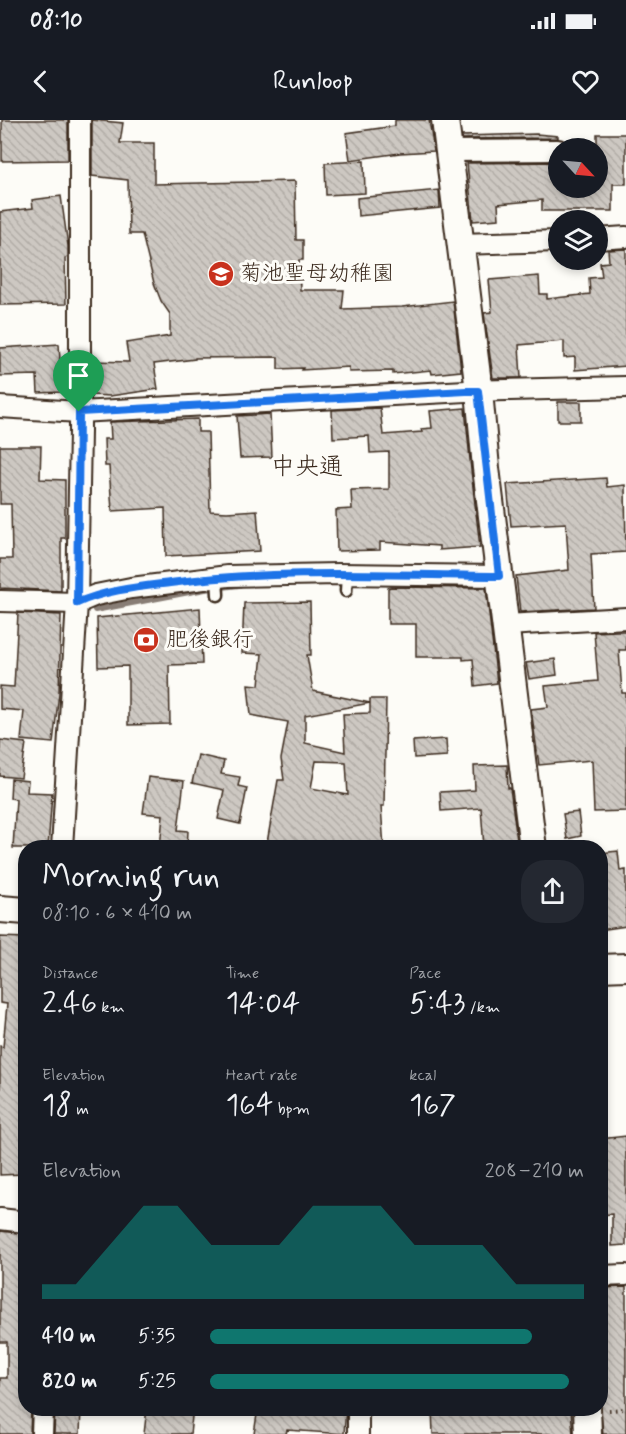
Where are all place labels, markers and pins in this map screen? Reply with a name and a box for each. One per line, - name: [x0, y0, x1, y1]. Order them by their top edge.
- school or university icon: 菊池聖母幼稚園: [206, 259, 236, 289]
- place label: 菊池聖母幼稚園: [240, 260, 394, 288]
- pin: [53, 350, 104, 412]
- bank icon: 肥後銀行: [131, 625, 161, 655]
- place label: 肥後銀行: [166, 626, 254, 654]

